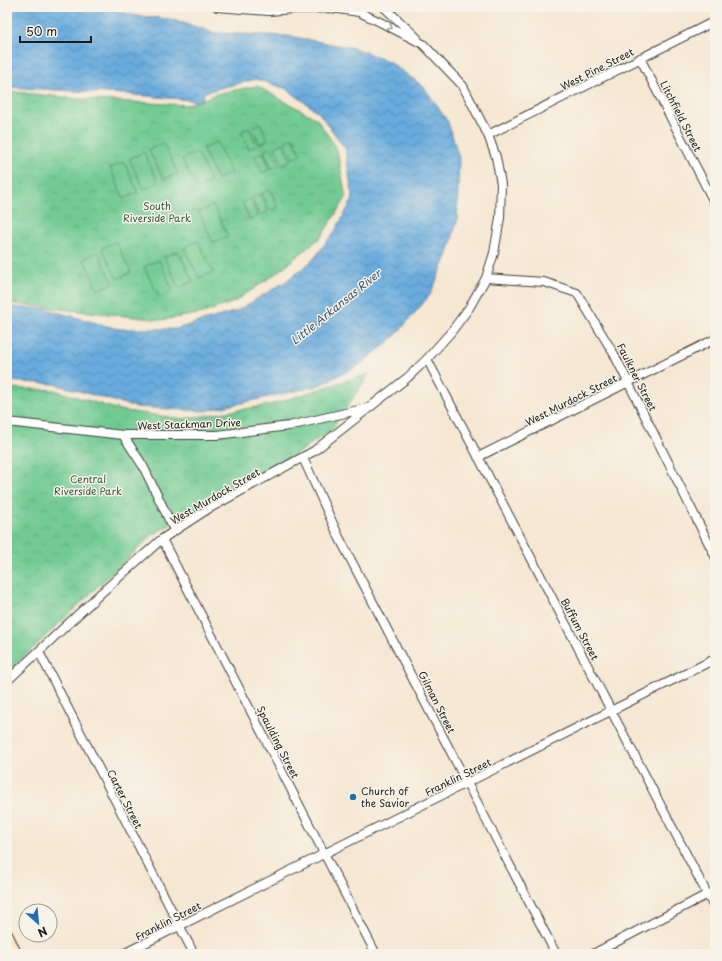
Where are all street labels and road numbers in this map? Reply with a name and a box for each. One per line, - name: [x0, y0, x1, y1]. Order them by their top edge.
- street label: West Pine Street: [558, 44, 636, 93]
- street label: Litchfield Street: [657, 78, 706, 154]
- street label: Faulkner Street: [614, 340, 661, 413]
- street label: West Murdock Street: [522, 370, 619, 429]
- street label: West Stackman Drive: [137, 414, 241, 433]
- street label: West Murdock Street: [167, 464, 262, 527]
- street label: Buffum Street: [558, 595, 603, 662]
- street label: Gilman Street: [415, 668, 460, 736]
- street label: Spaulding Street: [254, 703, 303, 781]
- street label: Franklin Street: [422, 754, 494, 799]
- street label: Carter Street: [104, 767, 147, 831]
- street label: Franklin Street: [132, 897, 203, 944]

